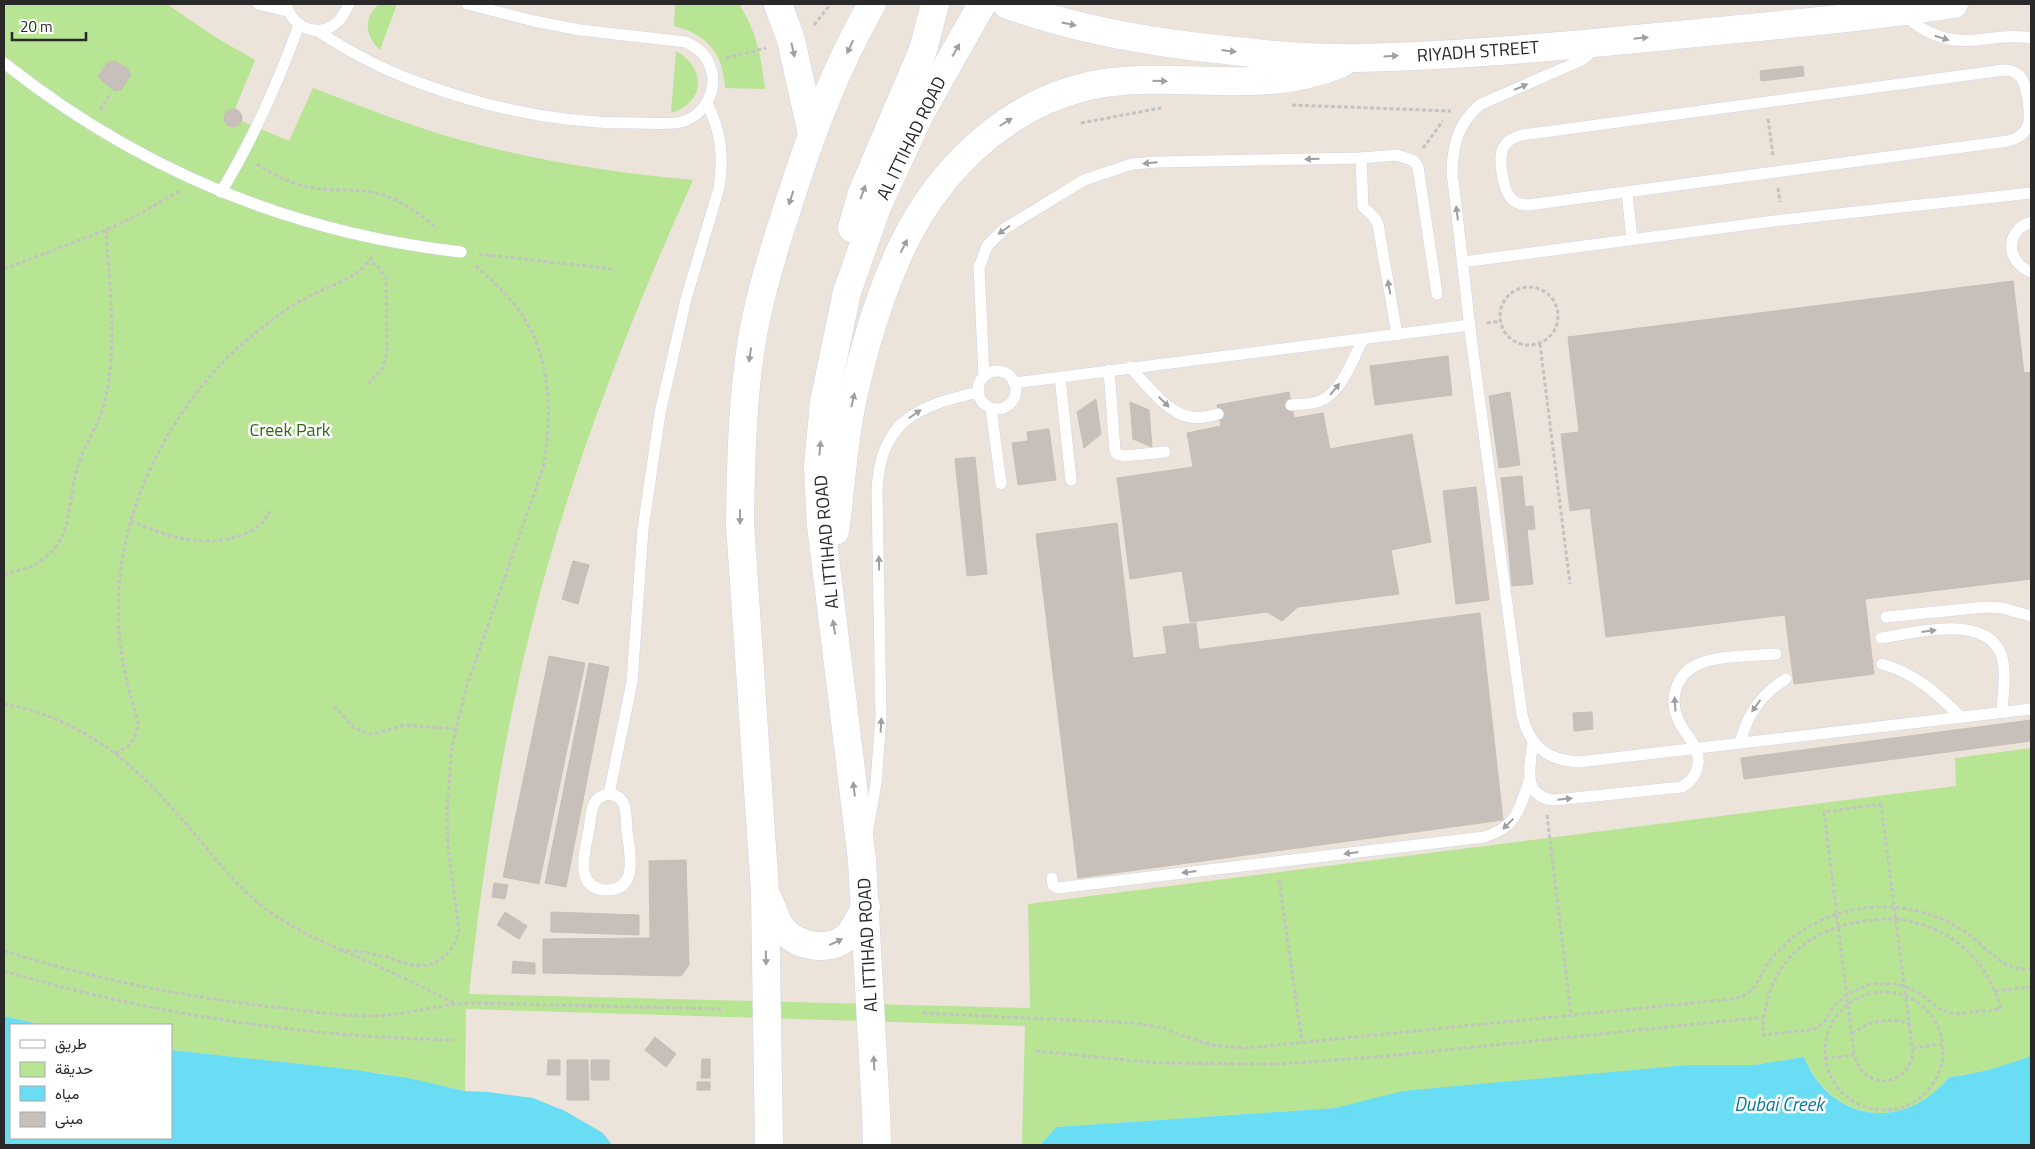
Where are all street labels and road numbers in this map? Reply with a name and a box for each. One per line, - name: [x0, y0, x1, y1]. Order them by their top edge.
- street label: RIYADH STREET: [1416, 33, 1541, 69]
- street label: AL ITTIHAD ROAD: [869, 72, 953, 204]
- street label: AL ITTIHAD ROAD: [807, 474, 845, 610]
- street label: AL ITTIHAD ROAD: [850, 877, 884, 1013]

